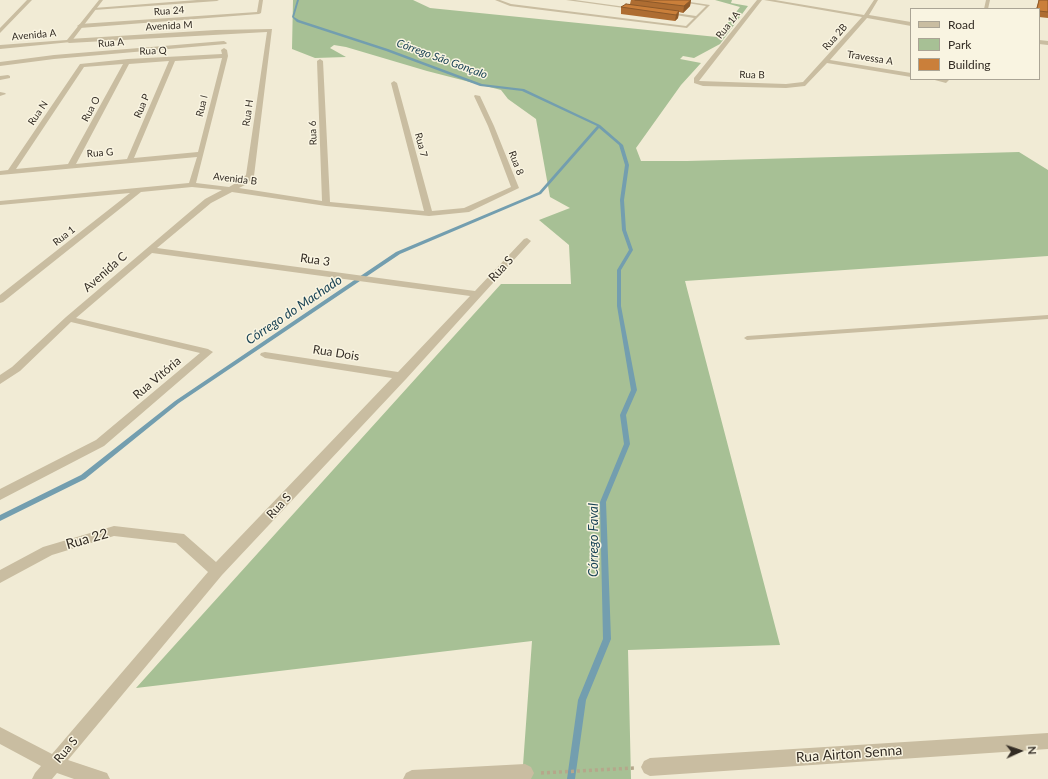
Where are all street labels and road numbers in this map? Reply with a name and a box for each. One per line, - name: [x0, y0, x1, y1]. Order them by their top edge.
- street label: Rua 24: [153, 4, 185, 18]
- street label: Rua 1A: [714, 9, 742, 41]
- street label: Avenida M: [145, 19, 193, 33]
- street label: Rua 2B: [820, 21, 850, 53]
- street label: Avenida A: [11, 27, 57, 43]
- street label: Rua A: [98, 36, 124, 50]
- street label: Rua Q: [139, 45, 167, 57]
- street label: Travessa A: [846, 48, 894, 68]
- street label: Rua B: [739, 69, 765, 81]
- street label: Rua P: [132, 92, 152, 120]
- street label: Rua O: [79, 94, 103, 124]
- street label: Rua I: [194, 94, 210, 118]
- street label: Rua N: [26, 99, 50, 127]
- street label: Rua H: [240, 99, 256, 127]
- street label: Rua 6: [307, 120, 319, 146]
- street label: Rua 7: [412, 131, 430, 159]
- street label: Rua G: [86, 146, 114, 160]
- street label: Rua 8: [506, 149, 526, 177]
- street label: Avenida B: [212, 170, 258, 188]
- street label: Rua 1: [50, 224, 78, 248]
- street label: Avenida C: [80, 249, 130, 295]
- street label: Rua 3: [299, 251, 331, 269]
- street label: Rua S: [486, 253, 516, 285]
- street label: Rua Dois: [312, 342, 360, 364]
- street label: Rua Vitória: [130, 354, 184, 402]
- street label: Rua S: [264, 490, 294, 522]
- street label: Rua 22: [64, 525, 110, 553]
- street label: Rua S: [51, 734, 81, 766]
- street label: Rua Airton Senna: [795, 742, 903, 766]

